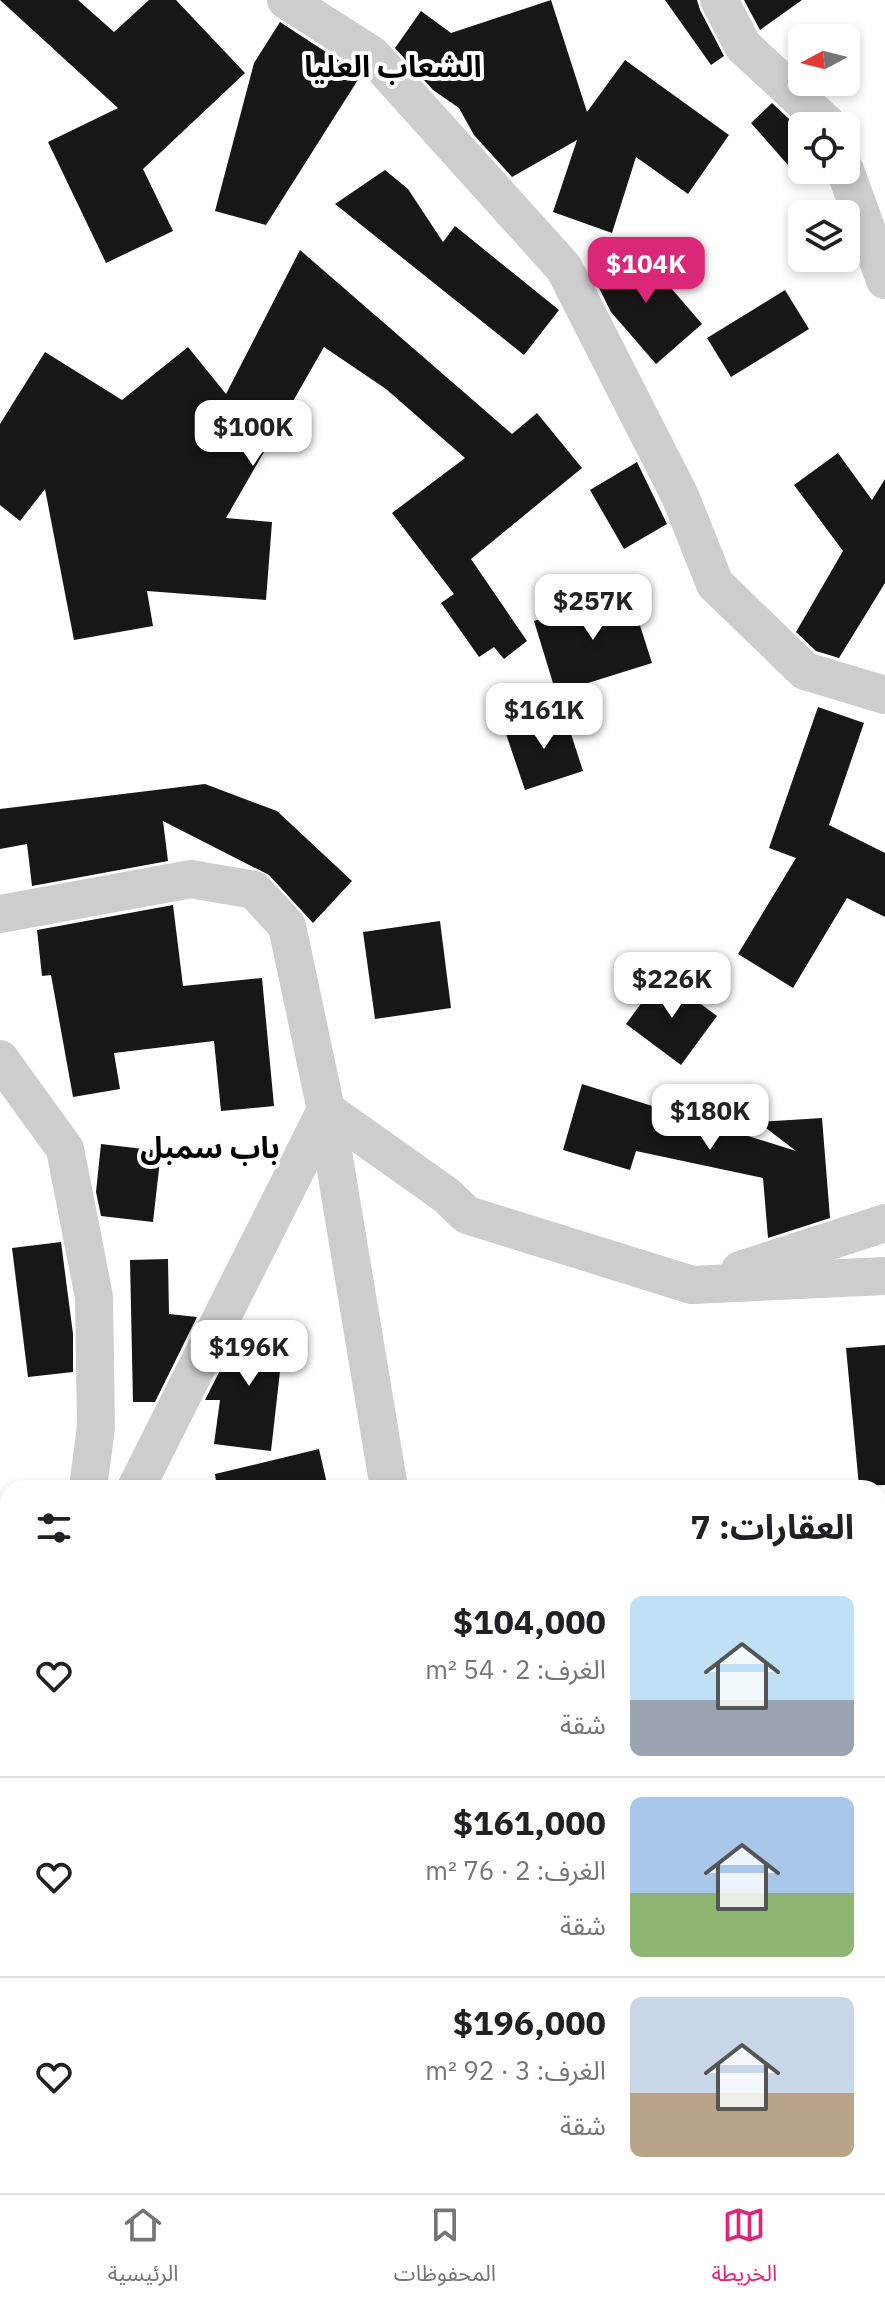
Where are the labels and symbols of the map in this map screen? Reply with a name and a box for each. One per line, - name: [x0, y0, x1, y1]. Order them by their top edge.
- north arrow: [788, 24, 860, 96]
- district label: الشعاب العليا: [304, 46, 482, 85]
- pin: $104K: [590, 237, 702, 305]
- pin: $100K: [197, 400, 309, 468]
- pin: $257K: [537, 574, 649, 642]
- pin: $161K: [488, 683, 600, 751]
- pin: $226K: [616, 952, 728, 1020]
- pin: $180K: [654, 1084, 766, 1152]
- district label: باب سمبل: [140, 1127, 280, 1166]
- pin: $196K: [193, 1320, 305, 1388]

